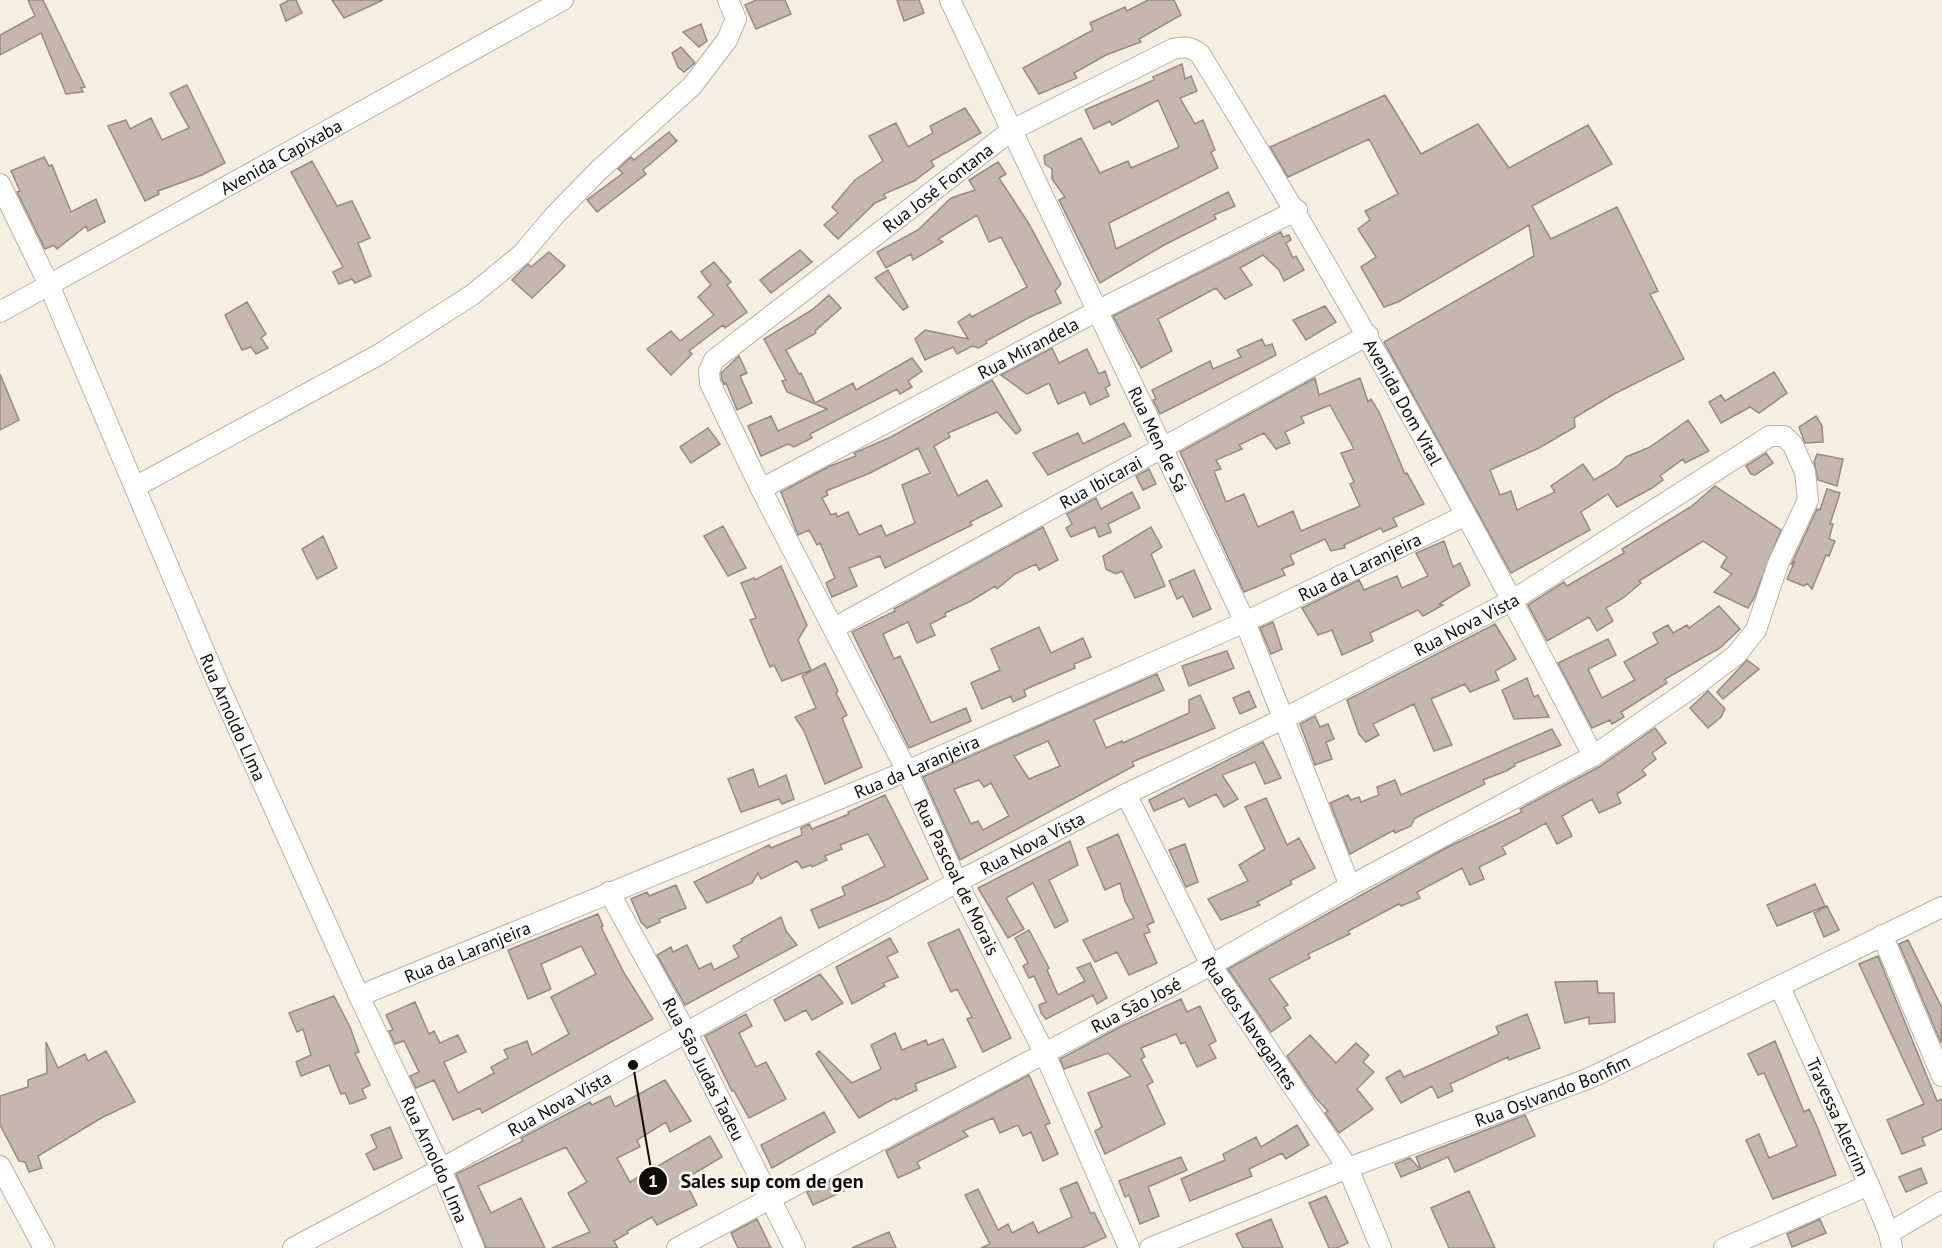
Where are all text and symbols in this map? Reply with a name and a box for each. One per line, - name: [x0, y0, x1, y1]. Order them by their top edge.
- street label: Avenida Capixaba: [216, 113, 346, 199]
- street label: Rua José Fontana: [878, 138, 997, 237]
- street label: Rua Mirandela: [973, 312, 1082, 384]
- street label: Avenida Dom Vital: [1359, 334, 1448, 470]
- street label: Rua Men de Sá: [1123, 383, 1193, 496]
- street label: Rua Ibicarai: [1055, 450, 1146, 514]
- street label: Rua da Laranjeira: [1294, 527, 1425, 606]
- street label: Rua Nova Vista: [1410, 588, 1523, 661]
- street label: Rua Arnoldo LIma: [195, 650, 272, 784]
- street label: Rua da Laranjeira: [850, 729, 983, 803]
- street label: Rua Pascoal de Morais: [909, 795, 1005, 959]
- street label: Rua Nova Vista: [976, 806, 1089, 880]
- street label: Rua da Laranjeira: [401, 915, 534, 988]
- street label: Rua dos Navegantes: [1197, 953, 1303, 1094]
- street label: Rua São José: [1087, 972, 1185, 1038]
- street label: Rua São Judas Tadeu: [658, 993, 750, 1144]
- street label: Rua Oslvando Bonfim: [1471, 1049, 1634, 1131]
- street label: Travessa Alecrim: [1802, 1054, 1875, 1179]
- street label: Rua Nova Vista: [503, 1065, 615, 1141]
- street label: Rua Arnoldo LIma: [396, 1092, 474, 1226]
- callout: Sales sup com de gen: [638, 1162, 875, 1200]
- text: Sales sup com de gen: [680, 1168, 864, 1194]
- text: 1: [648, 1169, 658, 1192]

